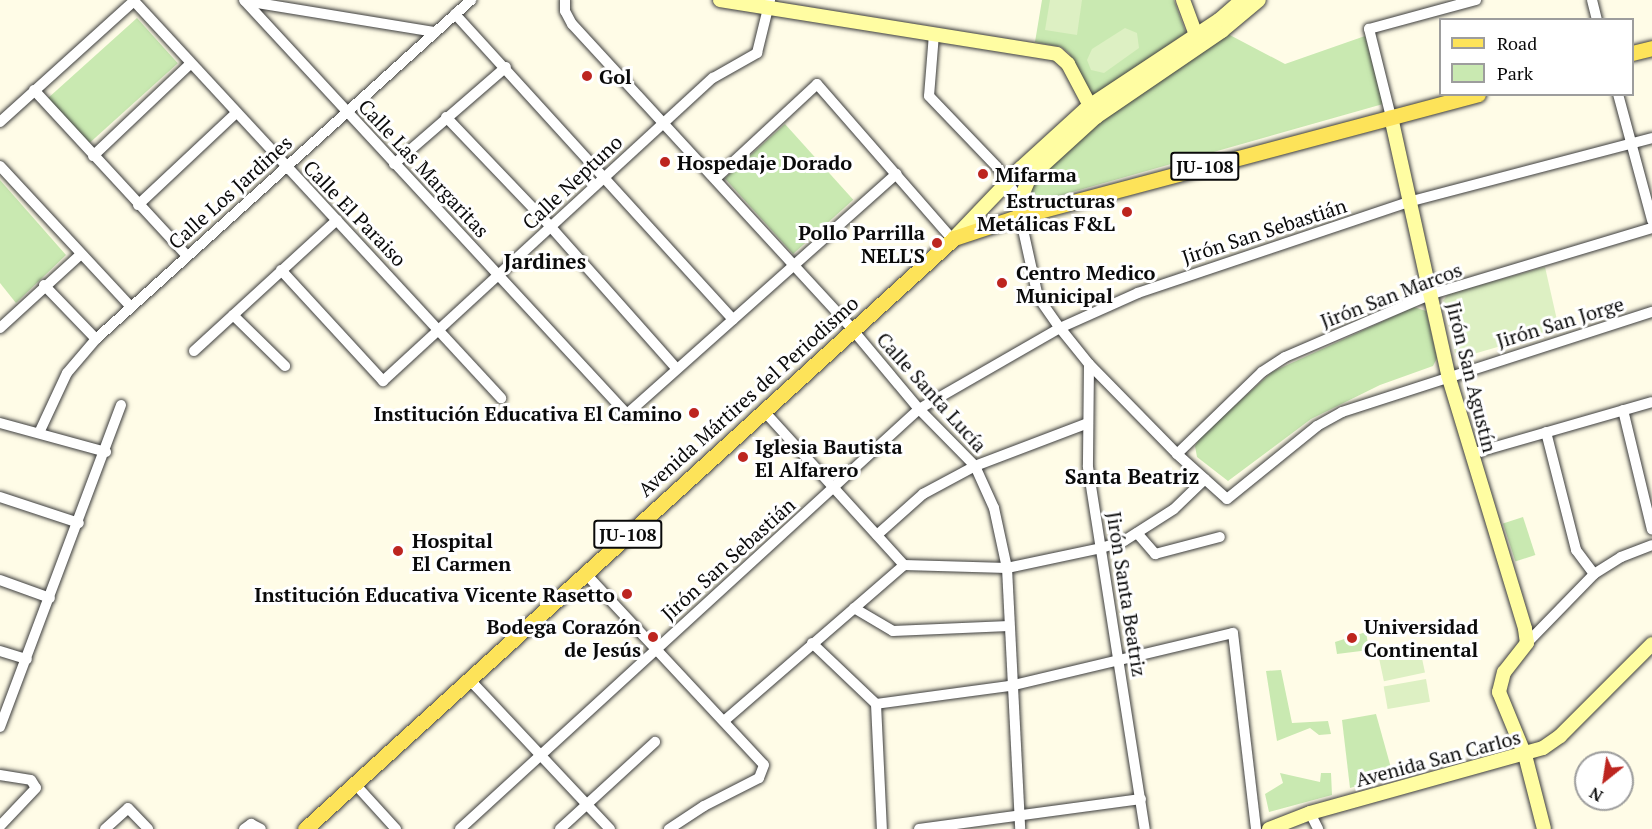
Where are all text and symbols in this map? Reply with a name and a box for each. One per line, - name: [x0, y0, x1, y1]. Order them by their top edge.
- legend: [1439, 18, 1634, 96]
- text: Road: [1497, 31, 1537, 55]
- text: Park: [1497, 61, 1533, 85]
- place label: Gol: [599, 64, 632, 88]
- marker: Gol: [580, 69, 594, 83]
- street label: Calle Las Margaritas: [354, 94, 494, 242]
- street label: Calle Los Jardines: [163, 130, 297, 254]
- street label: Calle Neptuno: [517, 130, 627, 234]
- place label: Hospedaje Dorado: [677, 150, 852, 174]
- road number: JU-108: [1169, 151, 1241, 181]
- street label: Calle El Paraiso: [298, 155, 412, 271]
- marker: Hospedaje Dorado: [658, 155, 672, 169]
- place label: Mifarma: [995, 162, 1077, 186]
- marker: Mifarma: [976, 167, 990, 181]
- place label: Estructuras Metálicas F&L: [977, 189, 1115, 236]
- street label: Jirón San Sebastián: [1179, 193, 1349, 269]
- marker: Estructuras Metálicas F&L: [1120, 205, 1134, 219]
- place label: Pollo Parrilla NELL'S: [798, 220, 925, 267]
- marker: Pollo Parrilla NELL'S: [930, 236, 944, 250]
- district label: Jardines: [504, 248, 586, 274]
- street label: Jirón San Marcos: [1317, 257, 1465, 333]
- place label: Centro Medico Municipal: [1016, 260, 1155, 307]
- marker: Centro Medico Municipal: [993, 274, 1011, 292]
- street label: Avenida Mártires del Periodismo: [633, 291, 863, 501]
- street label: Jirón San Jorge: [1493, 291, 1627, 353]
- street label: Jirón San Agustín: [1442, 299, 1502, 455]
- street label: Calle Santa Lucía: [872, 327, 992, 457]
- place label: Institución Educativa El Camino: [374, 401, 682, 425]
- marker: Institución Educativa El Camino: [687, 406, 701, 420]
- place label: Iglesia Bautista El Alfarero: [755, 434, 903, 481]
- marker: Iglesia Bautista El Alfarero: [736, 450, 750, 464]
- district label: Santa Beatriz: [1065, 463, 1199, 489]
- street label: Jirón San Sebastián: [656, 493, 800, 625]
- street label: Jirón Santa Beatriz: [1102, 510, 1152, 678]
- road number: JU-108: [592, 519, 664, 549]
- place label: Hospital El Carmen: [412, 528, 511, 575]
- marker: Hospital El Carmen: [389, 542, 407, 560]
- place label: Institución Educativa Vicente Rasetto: [254, 582, 615, 606]
- marker: Institución Educativa Vicente Rasetto: [620, 587, 634, 601]
- place label: Bodega Corazón de Jesús: [487, 614, 641, 661]
- place label: Universidad Continental: [1364, 614, 1478, 661]
- marker: Bodega Corazón de Jesús: [646, 630, 660, 644]
- marker: Universidad Continental: [1345, 631, 1359, 645]
- street label: Avenida San Carlos: [1353, 724, 1523, 792]
- north arrow: [1574, 751, 1634, 811]
- text: N: [1585, 782, 1607, 807]

